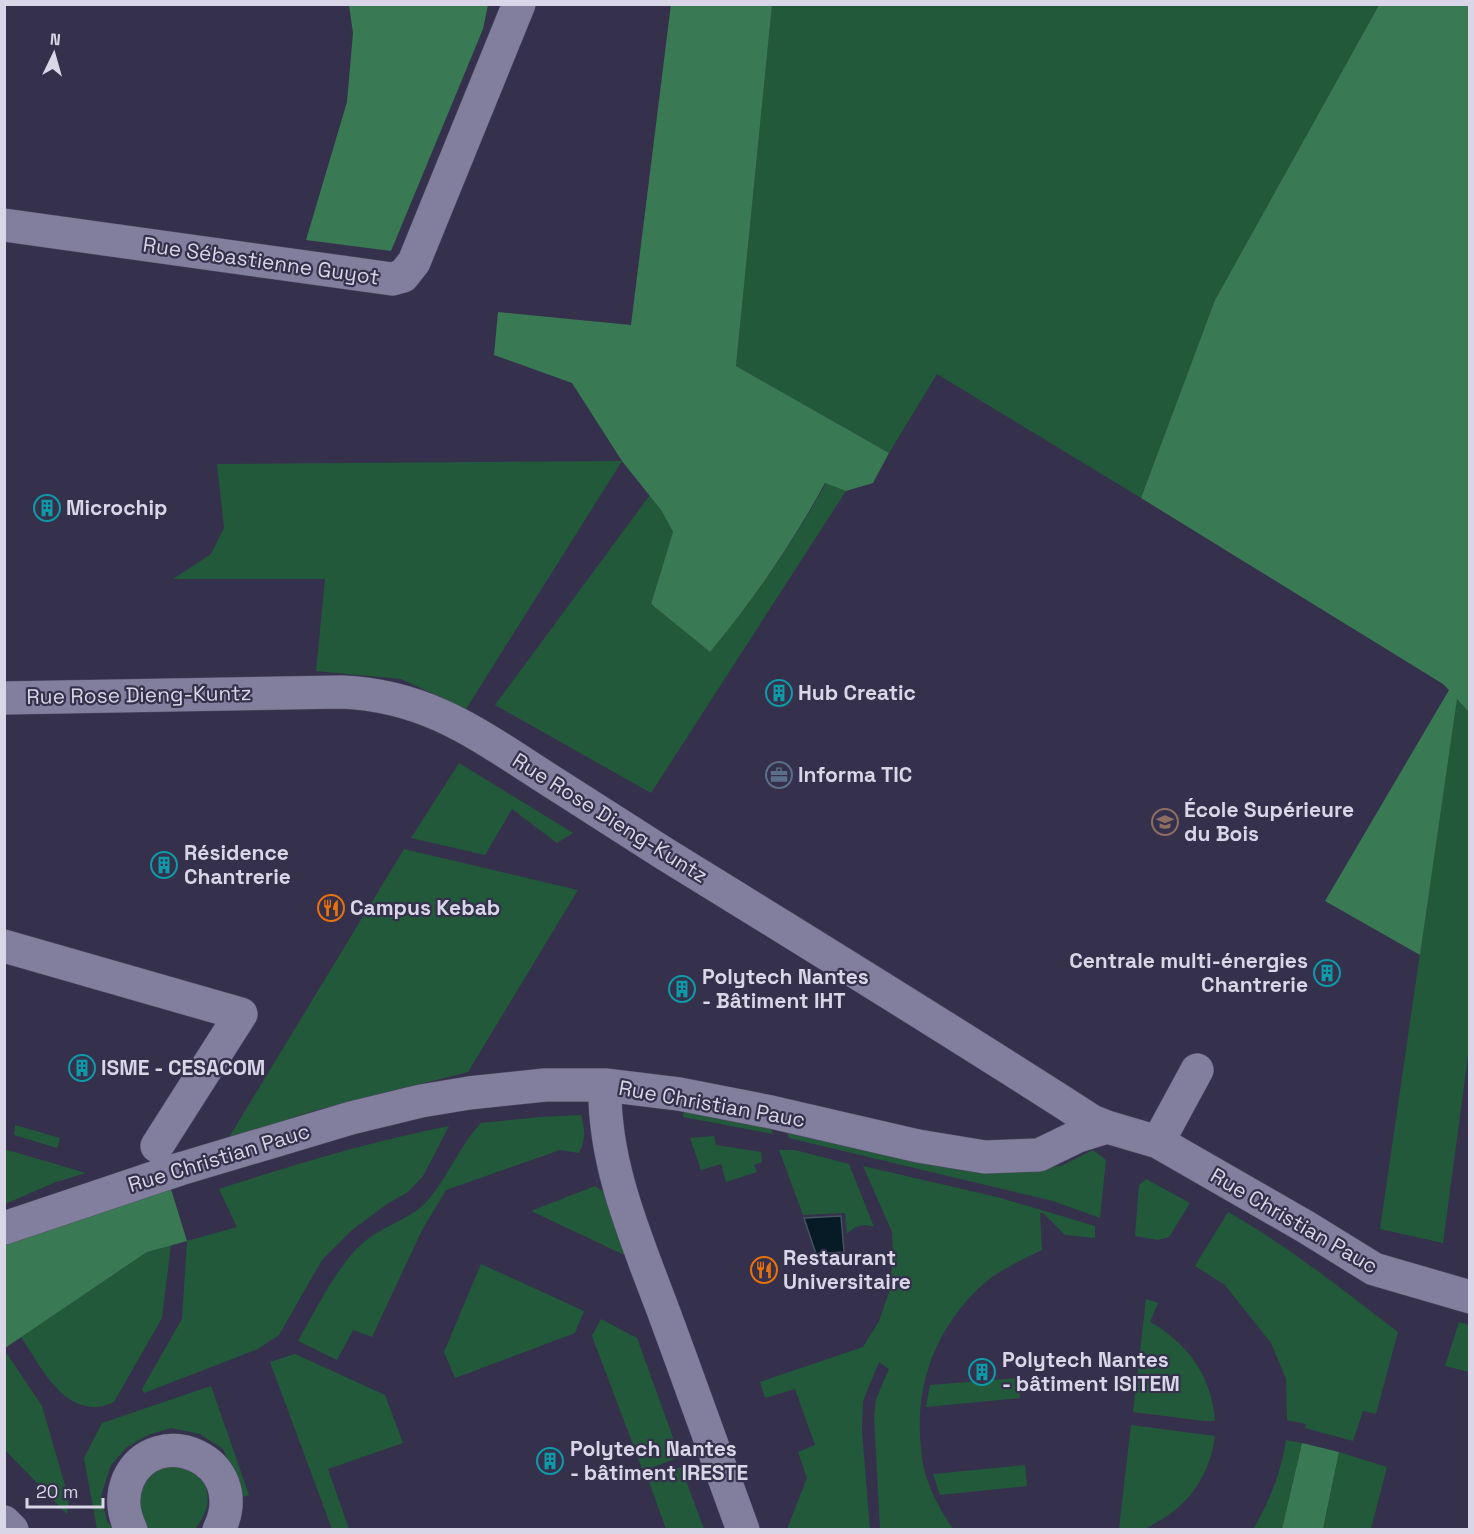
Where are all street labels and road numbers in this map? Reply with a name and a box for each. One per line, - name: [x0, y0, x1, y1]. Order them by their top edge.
- street label: Rue Sébastienne Guyot: [141, 231, 381, 290]
- street label: Rue Rose Dieng-Kuntz: [26, 679, 252, 710]
- street label: Rue Rose Dieng-Kuntz: [508, 746, 713, 889]
- street label: Rue Christian Pauc: [617, 1074, 807, 1133]
- street label: Rue Christian Pauc: [125, 1117, 313, 1198]
- street label: Rue Christian Pauc: [1206, 1162, 1383, 1279]

